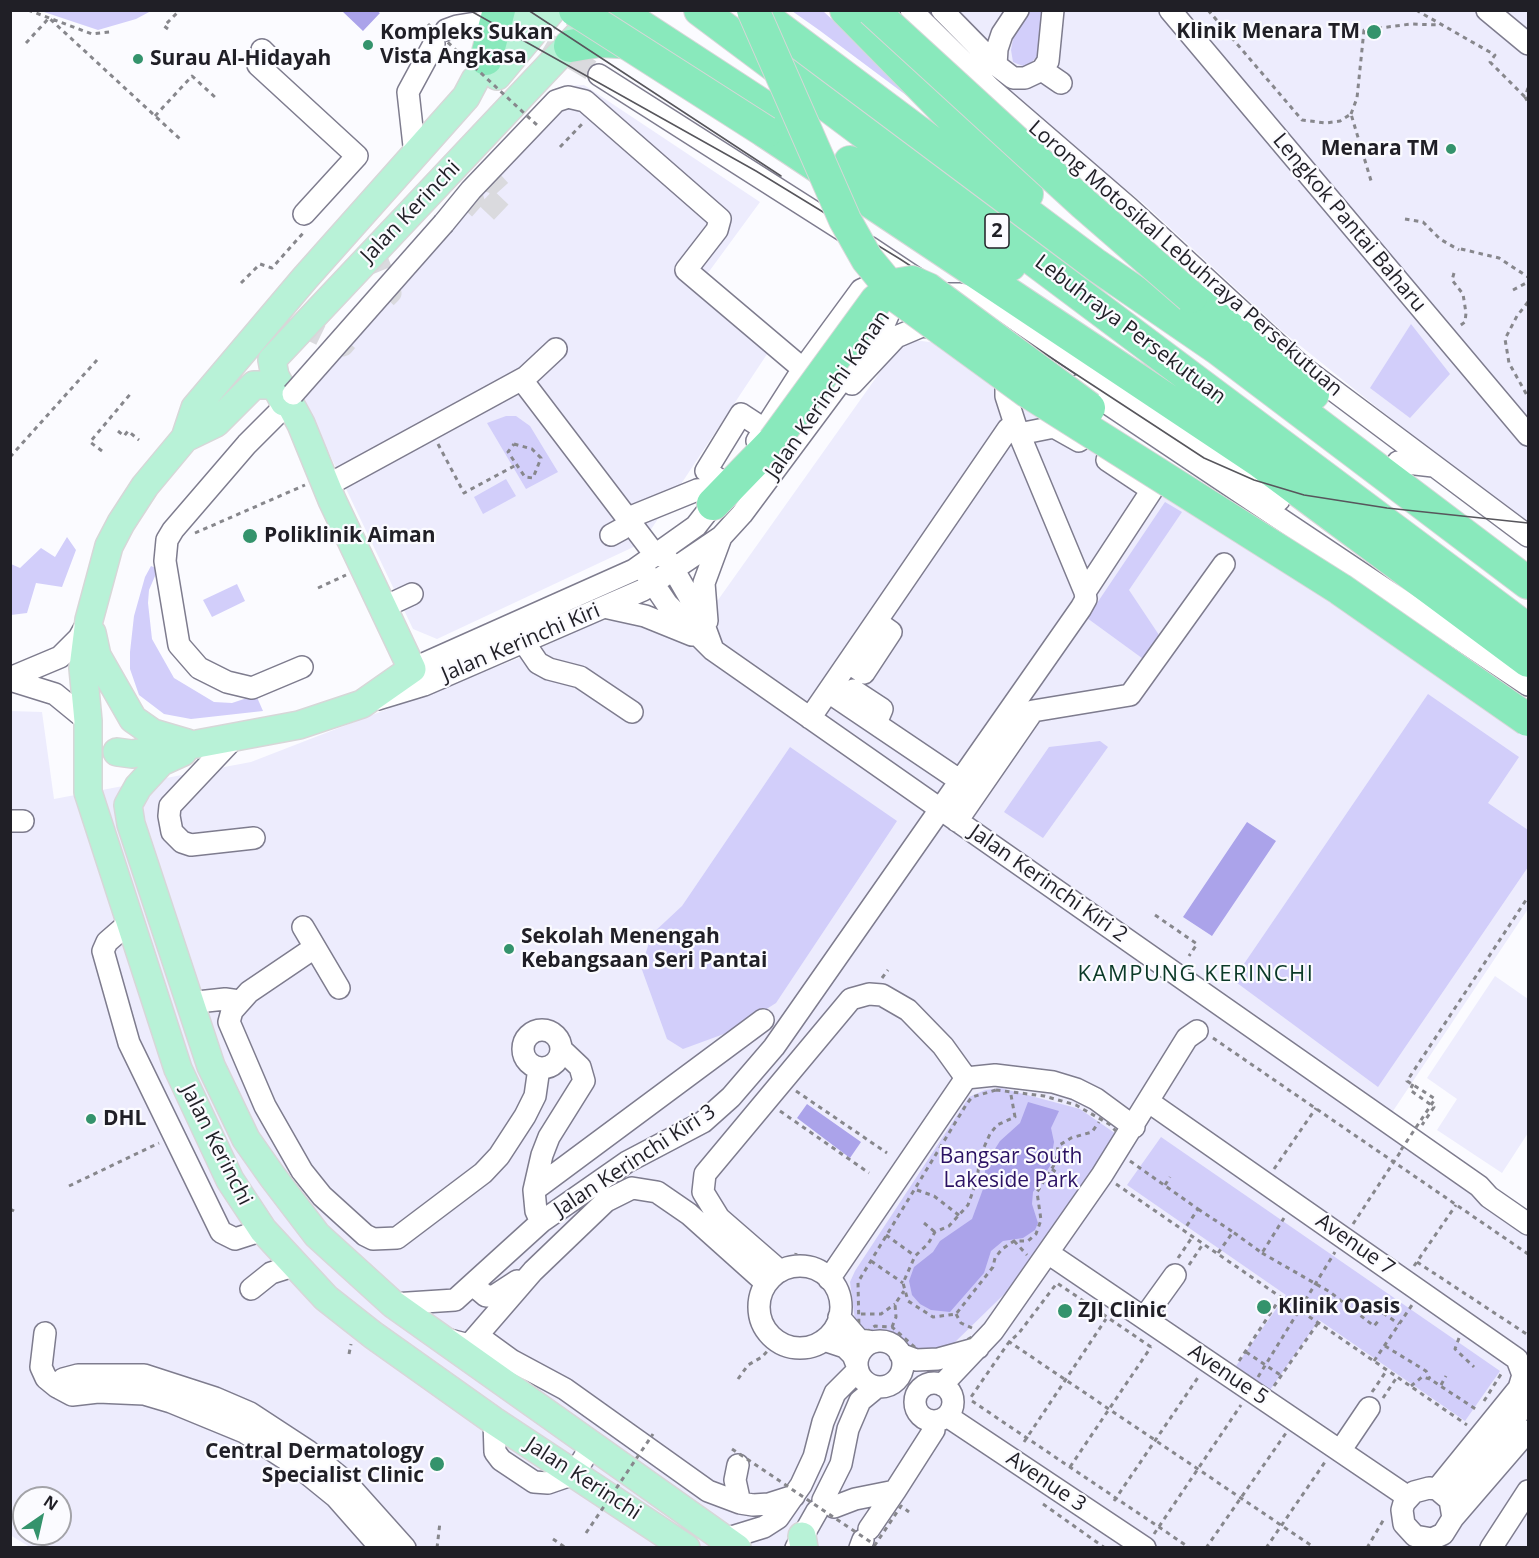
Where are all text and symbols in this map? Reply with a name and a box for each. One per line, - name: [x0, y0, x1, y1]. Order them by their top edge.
- place label: Klinik Menara TM: [1176, 19, 1360, 45]
- place label: Kompleks Sukan Vista Angkasa: [380, 20, 553, 70]
- marker: Klinik Menara TM: [1365, 23, 1383, 41]
- marker: Kompleks Sukan Vista Angkasa: [361, 38, 375, 52]
- place label: Surau Al-Hidayah: [150, 46, 331, 72]
- marker: Surau Al-Hidayah: [131, 52, 145, 66]
- street label: Lorong Motosikal Lebuhraya Persekutuan: [1023, 116, 1347, 402]
- street label: Lengkok Pantai Baharu: [1267, 129, 1431, 317]
- place label: Menara TM: [1321, 136, 1439, 162]
- marker: Menara TM: [1444, 142, 1458, 156]
- street label: Jalan Kerinchi: [356, 156, 466, 268]
- road number: 2: [985, 214, 1009, 248]
- street label: Lebuhraya Persekutuan: [1029, 250, 1231, 410]
- street label: Jalan Kerinchi Kanan: [760, 306, 896, 484]
- place label: Poliklinik Aiman: [264, 523, 436, 549]
- marker: Poliklinik Aiman: [241, 527, 259, 545]
- street label: Jalan Kerinchi Kiri: [438, 598, 604, 688]
- street label: Jalan Kerinchi Kiri 2: [964, 820, 1132, 948]
- place label: Sekolah Menengah Kebangsaan Seri Pantai: [521, 924, 767, 974]
- marker: Sekolah Menengah Kebangsaan Seri Pantai: [502, 942, 516, 956]
- district label: KAMPUNG KERINCHI: [1078, 962, 1314, 988]
- street label: Jalan Kerinchi: [175, 1080, 257, 1210]
- street label: Jalan Kerinchi Kiri 3: [550, 1099, 720, 1223]
- place label: DHL: [103, 1106, 146, 1132]
- marker: DHL: [84, 1112, 98, 1126]
- park label: Bangsar South Lakeside Park: [940, 1144, 1082, 1194]
- street label: Avenue 7: [1311, 1209, 1399, 1281]
- place label: Klinik Oasis: [1278, 1294, 1400, 1320]
- place label: ZJI Clinic: [1078, 1298, 1167, 1324]
- marker: Klinik Oasis: [1255, 1298, 1273, 1316]
- marker: ZJI Clinic: [1056, 1302, 1074, 1320]
- street label: Avenue 5: [1183, 1339, 1273, 1411]
- street label: Jalan Kerinchi: [521, 1432, 645, 1526]
- place label: Central Dermatology Specialist Clinic: [205, 1439, 424, 1489]
- street label: Avenue 3: [1001, 1446, 1091, 1518]
- marker: Central Dermatology Specialist Clinic: [428, 1455, 446, 1473]
- north arrow: [12, 1486, 72, 1546]
- text: N: [39, 1490, 62, 1515]

